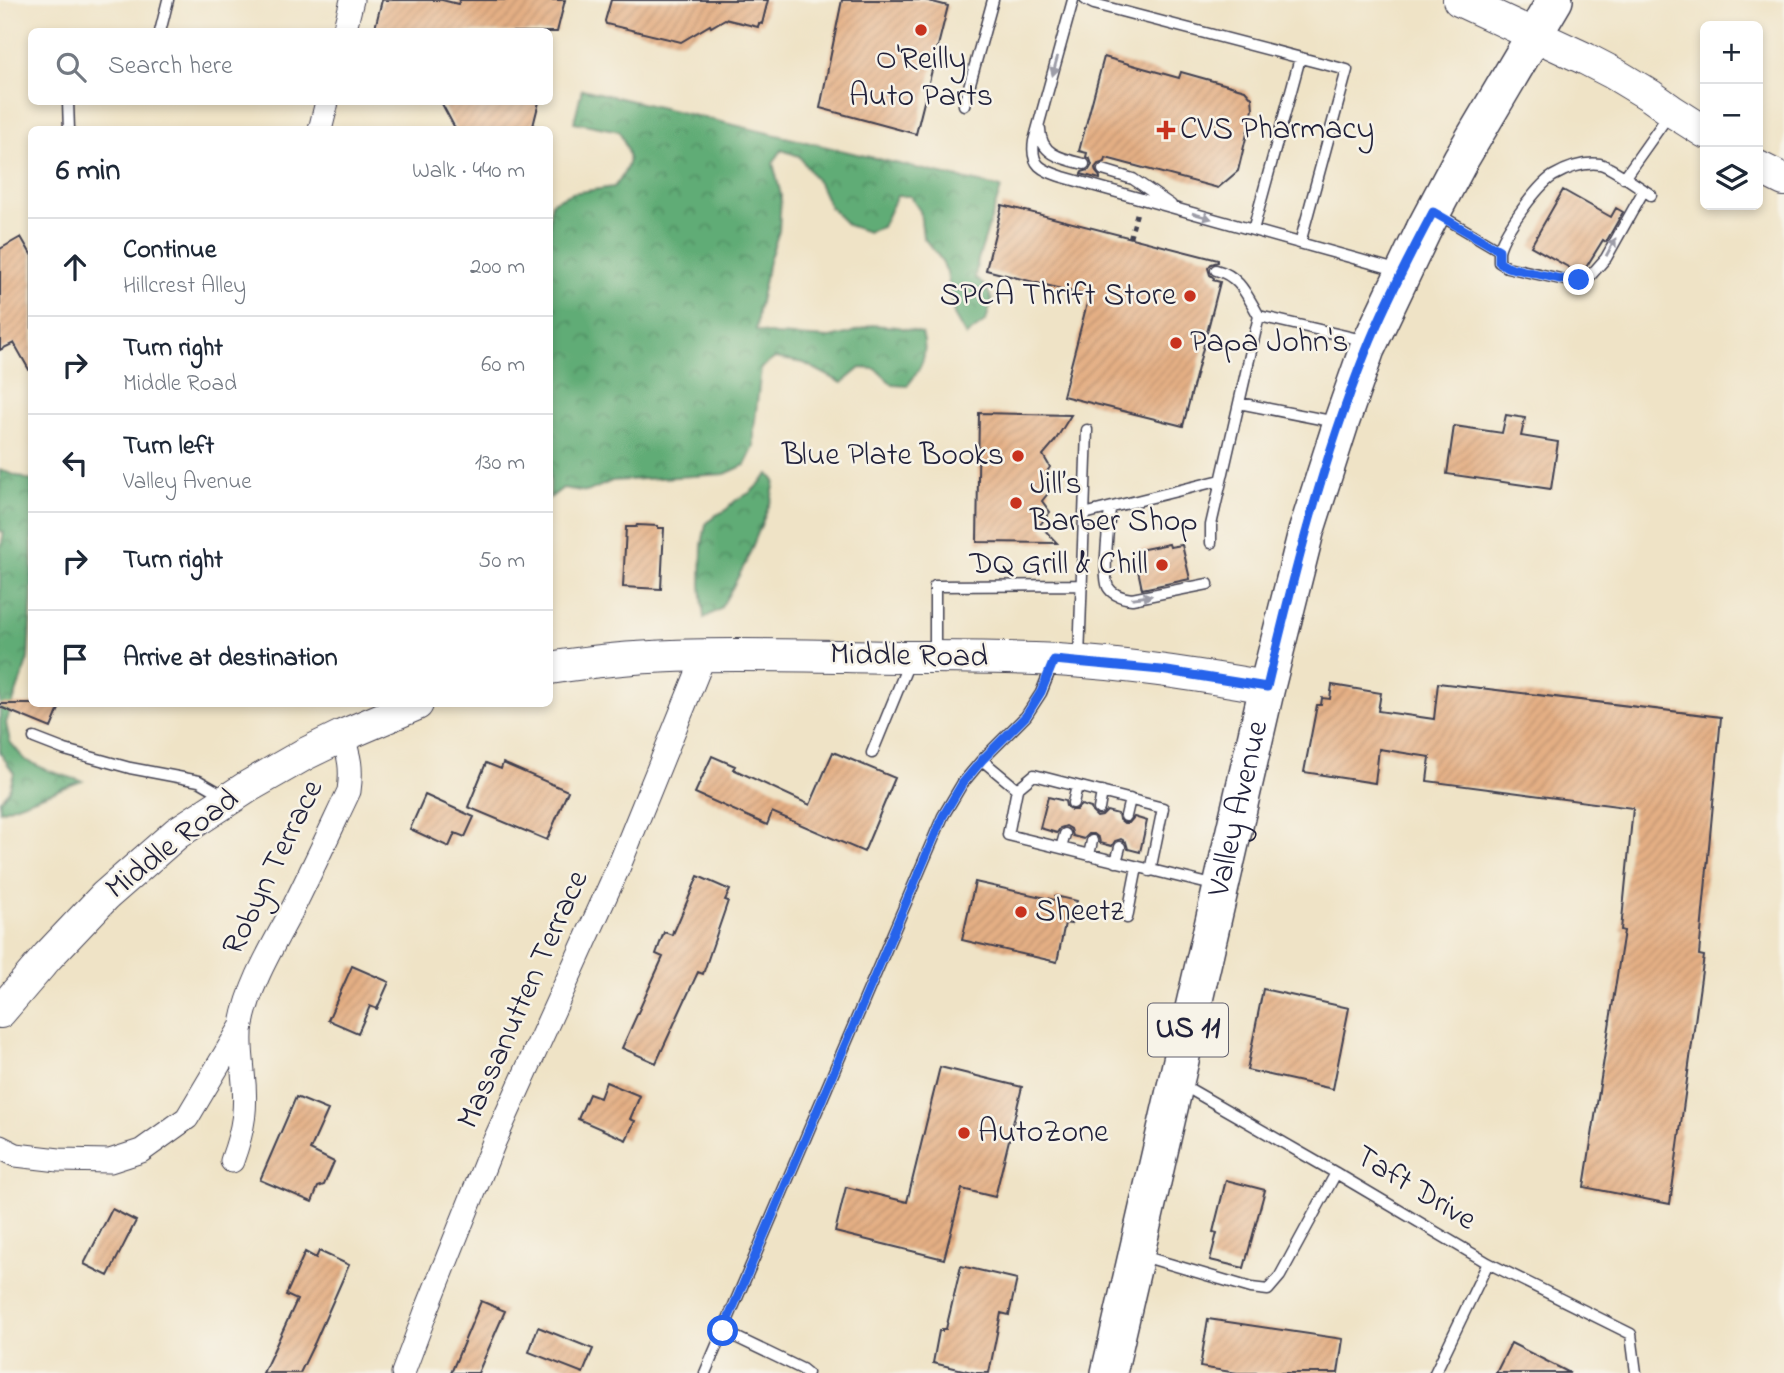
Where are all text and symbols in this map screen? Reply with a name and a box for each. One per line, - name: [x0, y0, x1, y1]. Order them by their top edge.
- map controls: [1700, 21, 1763, 210]
- button: +: [1700, 21, 1763, 84]
- marker: O'Reilly Auto Parts: [913, 22, 929, 38]
- search box: [28, 28, 553, 105]
- place label: O'Reilly Auto Parts: [849, 37, 993, 121]
- icon: search: [52, 48, 90, 86]
- text: Search here: [108, 48, 233, 86]
- one-way arrow: [1049, 55, 1060, 77]
- button: −: [1700, 84, 1763, 147]
- place label: CVS Pharmacy: [1180, 107, 1374, 154]
- marker: CVS Pharmacy: [1158, 122, 1174, 138]
- button: layers: [1700, 147, 1763, 210]
- text: 6 min: [56, 150, 120, 194]
- text: Walk · 440 m: [412, 155, 525, 188]
- one-way arrow: [1191, 211, 1213, 222]
- text: Continue: [123, 232, 216, 270]
- one-way arrow: [1605, 238, 1617, 257]
- icon: ahead: [56, 248, 94, 286]
- text: 200 m: [470, 251, 525, 284]
- route end: [1563, 264, 1594, 295]
- text: Hillcrest Alley: [123, 270, 246, 303]
- place label: SPCA Thrift Store: [940, 273, 1177, 320]
- marker: SPCA Thrift Store: [1182, 288, 1198, 304]
- place label: Papa John's: [1190, 320, 1348, 367]
- text: Turn right: [123, 330, 223, 368]
- marker: Papa John's: [1168, 335, 1184, 351]
- icon: right: [56, 346, 94, 384]
- text: 60 m: [481, 349, 525, 382]
- text: Middle Road: [123, 368, 237, 401]
- text: Turn left: [123, 428, 214, 466]
- place label: Blue Plate Books: [781, 433, 1004, 480]
- icon: left: [56, 444, 94, 482]
- text: 130 m: [475, 447, 525, 480]
- marker: Blue Plate Books: [1010, 448, 1026, 464]
- place label: Jill’s Barber Shop: [1029, 462, 1198, 546]
- text: Valley Avenue: [123, 466, 252, 499]
- marker: Jill’s Barber Shop: [1008, 495, 1024, 511]
- icon: right: [56, 542, 94, 580]
- text: Turn right: [123, 542, 223, 580]
- place label: DQ Grill & Chill: [969, 542, 1148, 589]
- text: 50 m: [478, 545, 525, 578]
- marker: DQ Grill & Chill: [1154, 557, 1170, 573]
- one-way arrow: [1131, 591, 1153, 602]
- street label: Middle Road: [829, 632, 989, 682]
- icon: arrive: [56, 640, 94, 678]
- text: Arrive at destination: [123, 640, 338, 678]
- street label: Valley Avenue: [1196, 716, 1282, 902]
- street label: Robyn Terrace: [211, 772, 337, 964]
- street label: Middle Road: [96, 778, 250, 912]
- street label: Massanutten Terrace: [446, 863, 602, 1137]
- place label: Sheetz: [1035, 889, 1124, 936]
- marker: Sheetz: [1013, 904, 1029, 920]
- road number: US 11: [1148, 1004, 1228, 1056]
- place label: AutoZone: [978, 1110, 1109, 1157]
- marker: AutoZone: [956, 1125, 972, 1141]
- street label: Taft Drive: [1345, 1134, 1485, 1244]
- route start: [707, 1315, 738, 1346]

